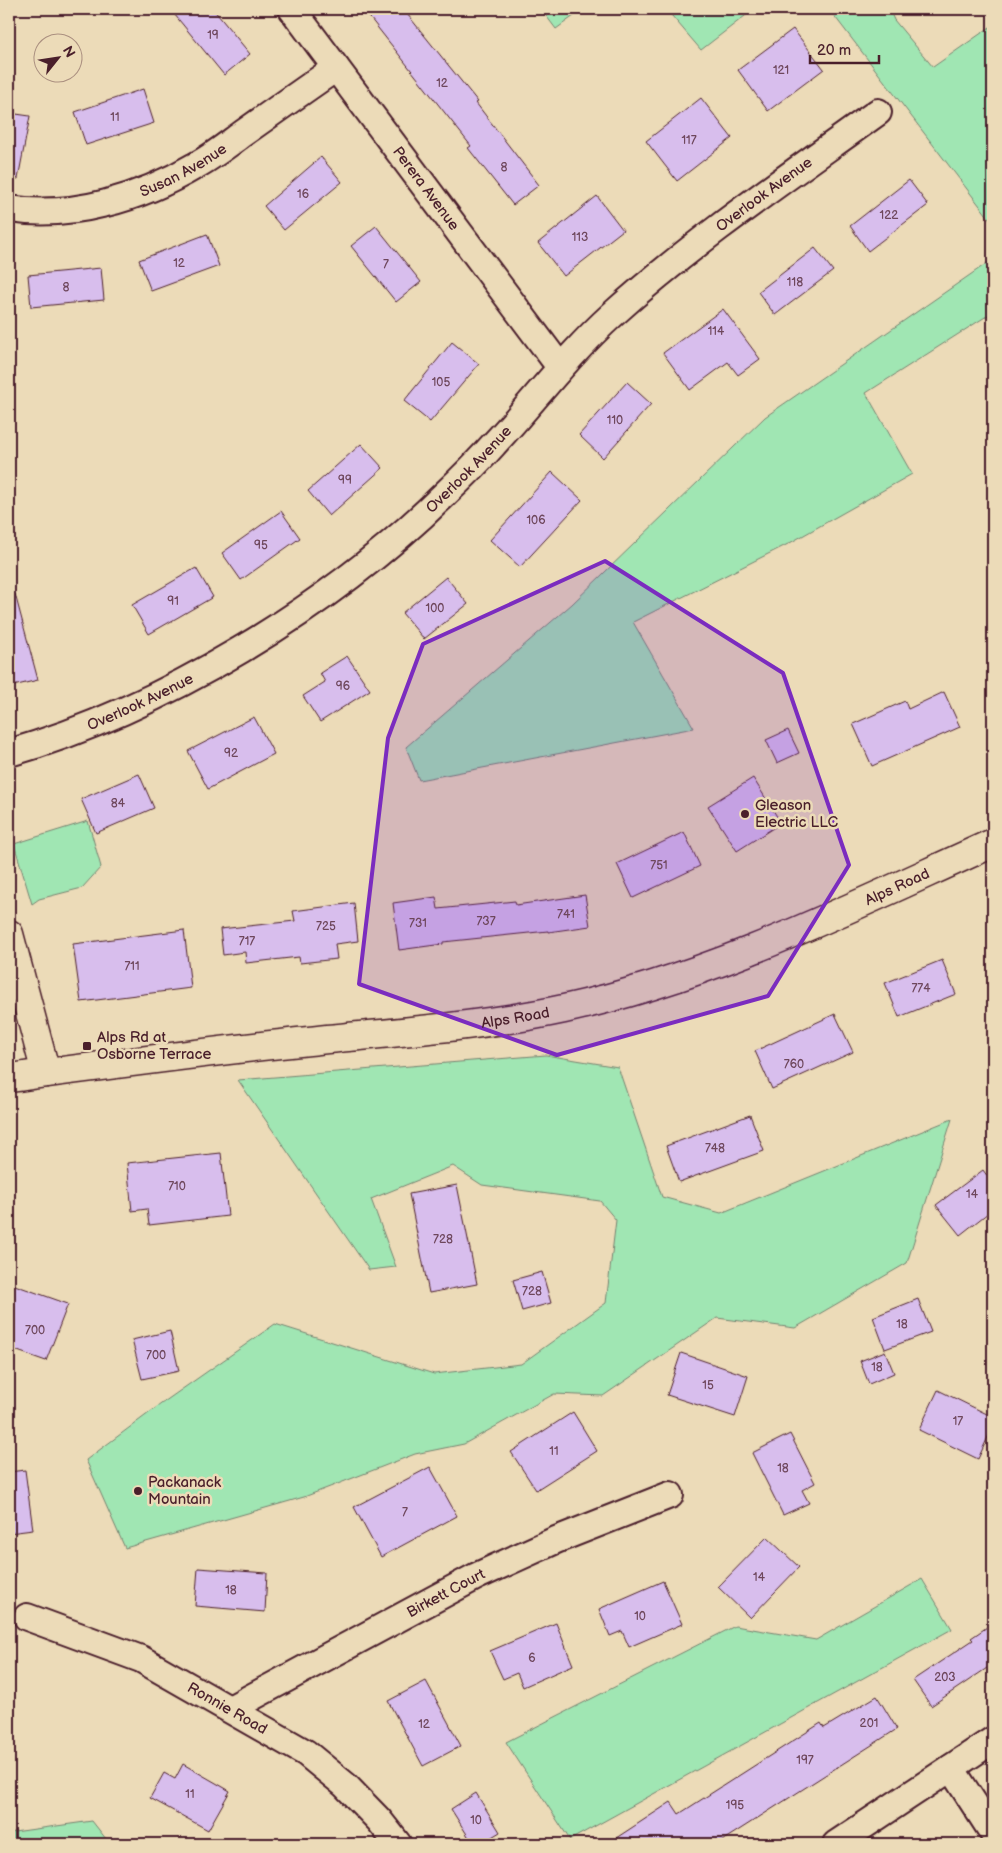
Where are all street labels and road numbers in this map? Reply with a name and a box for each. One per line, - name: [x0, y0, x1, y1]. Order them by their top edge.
- street label: Susan Avenue: [137, 139, 231, 202]
- street label: Perera Avenue: [388, 143, 463, 234]
- street label: Overlook Avenue: [712, 153, 816, 236]
- street label: Overlook Avenue: [422, 422, 516, 517]
- street label: Overlook Avenue: [85, 669, 197, 735]
- street label: Alps Road: [862, 864, 933, 910]
- street label: Alps Road: [480, 1003, 551, 1033]
- street label: Birkett Court: [404, 1565, 488, 1622]
- street label: Ronnie Road: [184, 1678, 271, 1739]

